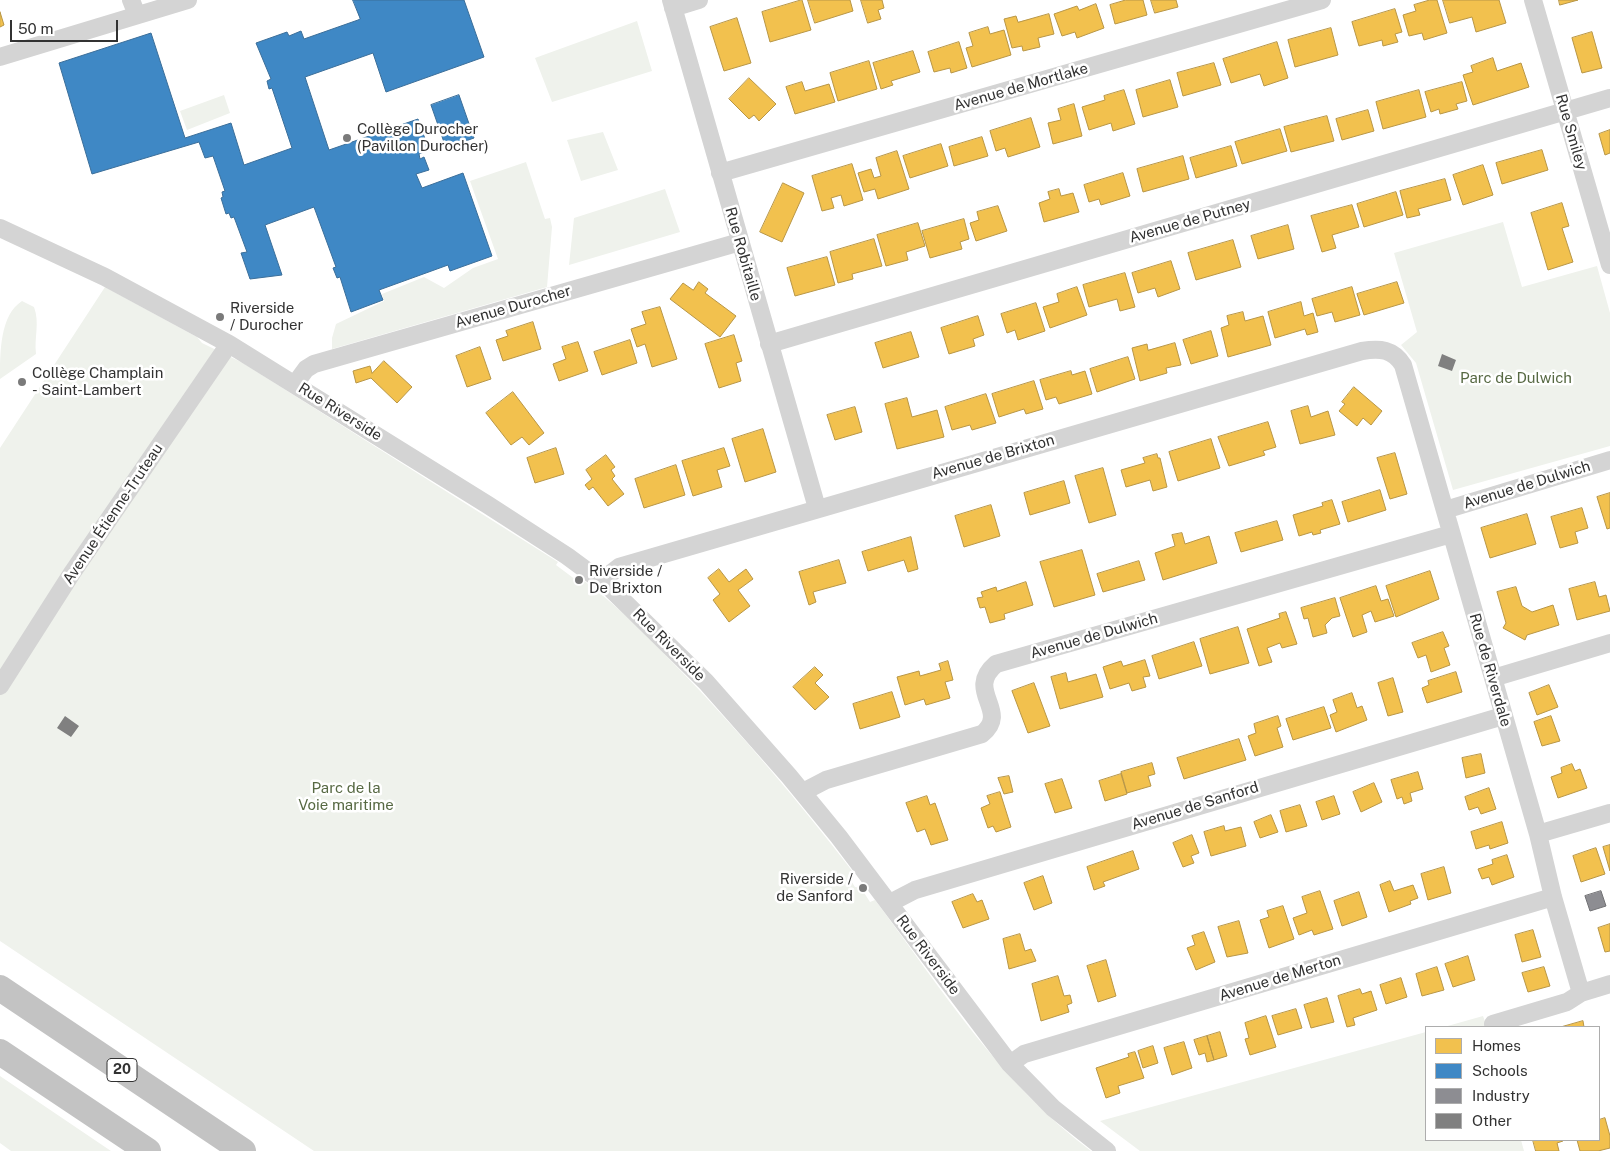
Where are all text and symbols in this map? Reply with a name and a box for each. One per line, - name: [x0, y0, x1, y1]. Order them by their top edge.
- scale bar: [12, 10, 120, 42]
- text: 50 m: [18, 20, 53, 37]
- street label: Avenue de Mortlake: [952, 59, 1090, 115]
- street label: Rue Smiley: [1552, 92, 1590, 172]
- place label: Collège Durocher (Pavillon Durocher): [357, 120, 489, 155]
- marker: Collège Durocher (Pavillon Durocher): [341, 132, 353, 144]
- street label: Avenue de Putney: [1127, 195, 1253, 247]
- street label: Rue Robitaille: [721, 205, 765, 303]
- street label: Avenue Durocher: [453, 282, 573, 332]
- place label: Riverside / Durocher: [230, 299, 303, 334]
- marker: Riverside / Durocher: [214, 311, 226, 323]
- place label: Collège Champlain - Saint-Lambert: [32, 364, 163, 399]
- park label: Parc de Dulwich: [1460, 369, 1572, 387]
- marker: Collège Champlain - Saint-Lambert: [16, 376, 28, 388]
- street label: Rue Riverside: [295, 379, 385, 445]
- street label: Avenue de Brixton: [930, 431, 1056, 483]
- street label: Avenue Étienne-Truteau: [59, 440, 167, 588]
- street label: Avenue de Dulwich: [1461, 457, 1593, 513]
- place label: Riverside / De Brixton: [589, 562, 662, 597]
- marker: Riverside / De Brixton: [573, 574, 585, 586]
- street label: Rue Riverside: [629, 605, 709, 685]
- street label: Avenue de Dulwich: [1028, 609, 1160, 663]
- street label: Rue de Riverdale: [1465, 611, 1515, 729]
- street label: Avenue de Sanford: [1129, 778, 1261, 834]
- park label: Parc de la Voie maritime: [298, 779, 394, 814]
- place label: Riverside / de Sanford: [776, 870, 853, 905]
- marker: Riverside / de Sanford: [857, 882, 869, 894]
- street label: Rue Riverside: [892, 912, 964, 998]
- street label: Avenue de Merton: [1217, 951, 1343, 1005]
- legend: [1425, 1026, 1600, 1141]
- text: Homes: [1472, 1037, 1521, 1054]
- road number: 20: [107, 1058, 137, 1082]
- text: Schools: [1472, 1062, 1528, 1079]
- text: Industry: [1472, 1087, 1530, 1104]
- text: Other: [1472, 1112, 1512, 1129]

